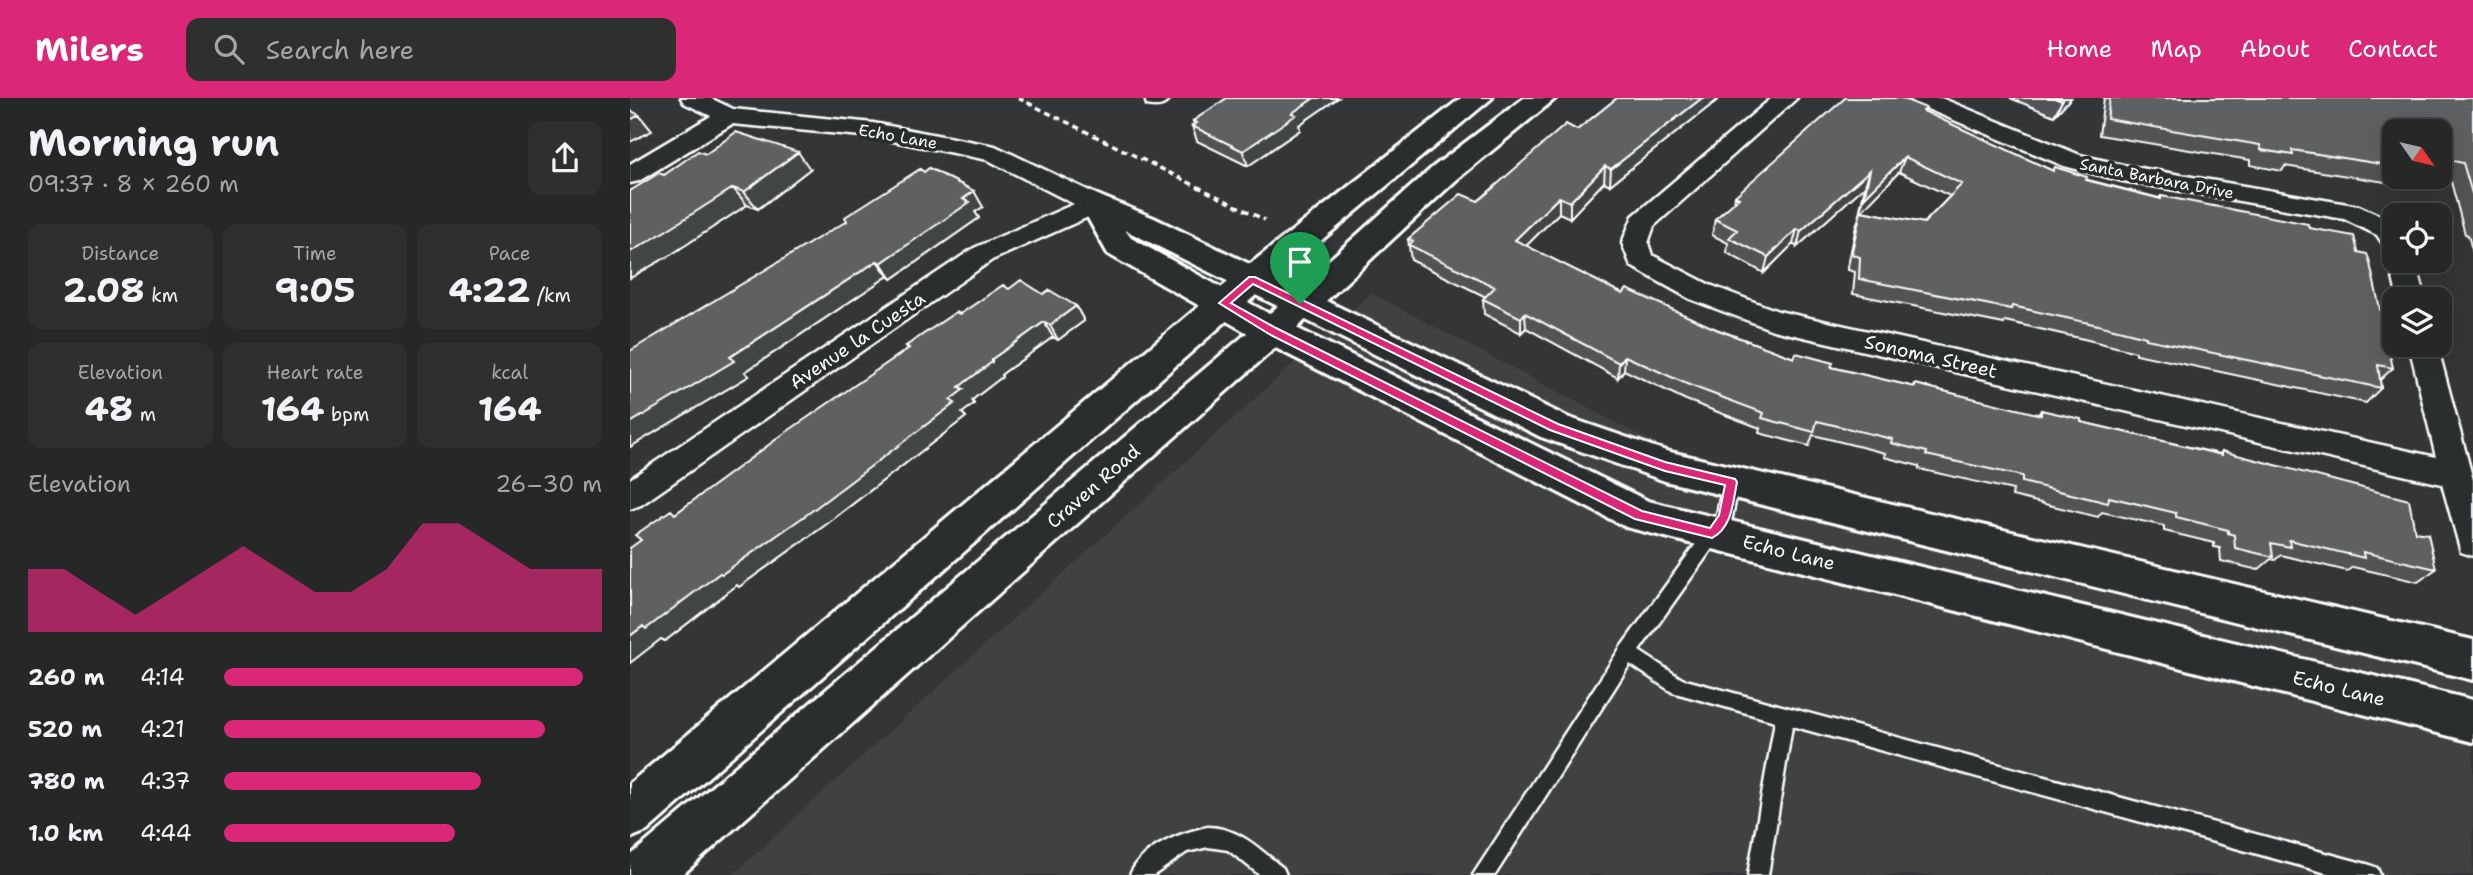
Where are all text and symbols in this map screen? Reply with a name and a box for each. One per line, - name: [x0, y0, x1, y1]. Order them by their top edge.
- search box: [186, 18, 676, 81]
- text: Milers: [35, 27, 144, 72]
- icon: search: [210, 30, 248, 68]
- text: Search here: [266, 32, 414, 67]
- text: Home: [2046, 33, 2112, 65]
- text: Map: [2150, 33, 2202, 65]
- text: About: [2240, 33, 2310, 65]
- text: Contact: [2348, 33, 2438, 65]
- text: Morning run: [28, 117, 279, 168]
- street label: Echo Lane: [857, 119, 939, 154]
- north arrow: [2382, 119, 2452, 189]
- map controls: [2382, 119, 2452, 357]
- button: share: [528, 121, 602, 195]
- street label: Santa Barbara Drive: [2078, 153, 2236, 204]
- text: 09:37 · 8 × 260 m: [28, 169, 239, 199]
- button: locate: [2382, 203, 2452, 273]
- pin: [1270, 232, 1330, 304]
- text: Distance: [81, 241, 159, 266]
- text: Time: [293, 241, 337, 266]
- text: Pace: [489, 241, 531, 266]
- icon: arrive: [1281, 243, 1319, 281]
- text: 2.08: [63, 266, 145, 313]
- text: 9:05: [275, 266, 355, 313]
- text: 4:22: [448, 266, 531, 313]
- text: km: [145, 283, 178, 308]
- text: /km: [531, 283, 571, 308]
- street label: Avenue la Cuesta: [785, 286, 930, 395]
- button: layers: [2382, 287, 2452, 357]
- street label: Sonoma Street: [1862, 329, 2000, 384]
- text: Elevation: [78, 360, 163, 385]
- text: Heart rate: [267, 360, 363, 385]
- text: kcal: [491, 360, 528, 385]
- text: 48: [85, 385, 133, 432]
- text: 164: [261, 385, 325, 432]
- text: 164: [478, 385, 542, 432]
- text: m: [133, 402, 156, 427]
- text: bpm: [325, 402, 369, 427]
- street label: Craven Road: [1041, 439, 1145, 534]
- text: Elevation: [28, 469, 131, 499]
- text: 26–30 m: [495, 469, 602, 499]
- street label: Echo Lane: [1740, 529, 1838, 576]
- text: 260 m: [28, 662, 105, 692]
- text: 4:14: [140, 662, 185, 692]
- street label: Echo Lane: [2290, 665, 2388, 712]
- text: 520 m: [28, 714, 102, 744]
- text: 4:21: [140, 714, 185, 744]
- text: 780 m: [28, 766, 105, 796]
- text: 4:37: [140, 766, 190, 796]
- text: 1.0 km: [28, 818, 103, 848]
- text: 4:44: [140, 818, 192, 848]

